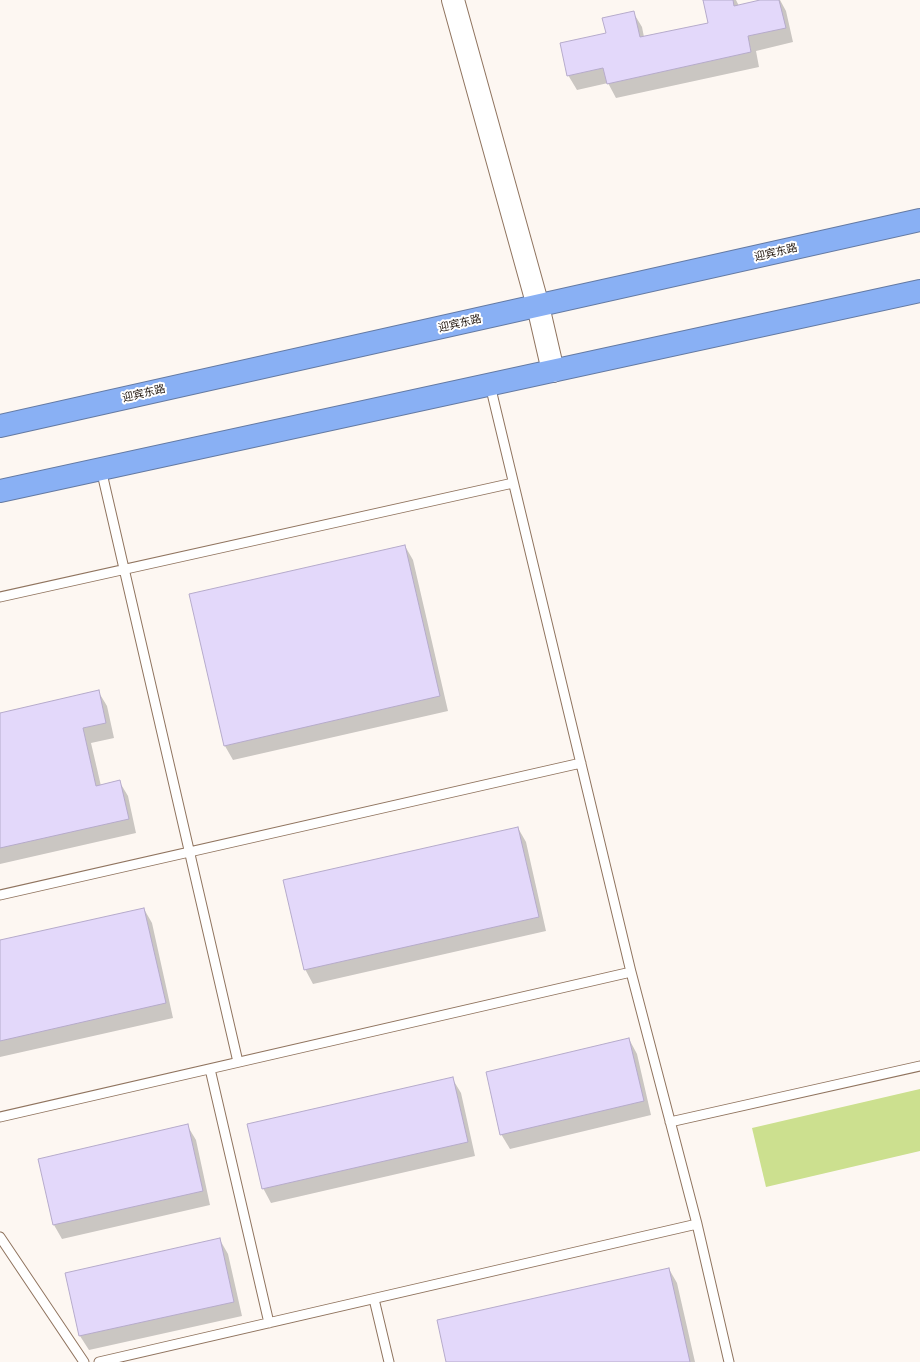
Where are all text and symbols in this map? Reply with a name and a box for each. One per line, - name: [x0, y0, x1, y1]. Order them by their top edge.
- street label: 迎宾东路: [753, 242, 799, 264]
- street label: 迎宾东路: [437, 313, 483, 335]
- street label: 迎宾东路: [121, 383, 167, 405]

